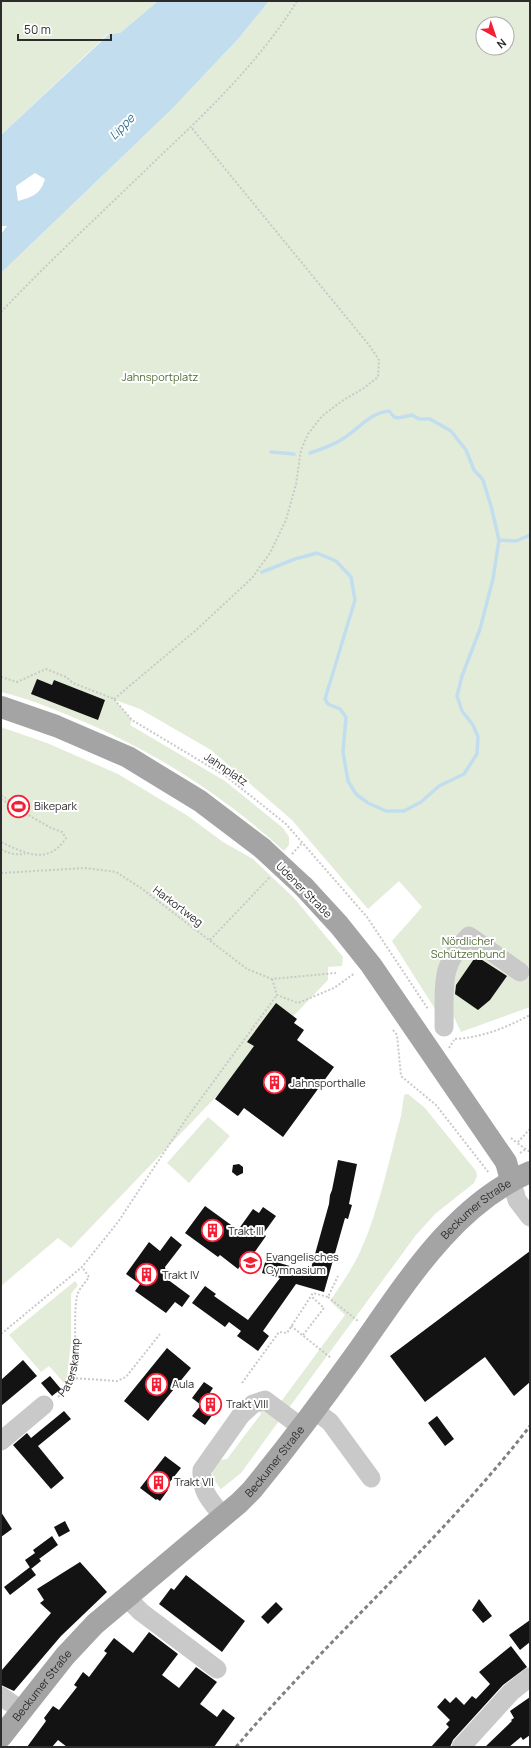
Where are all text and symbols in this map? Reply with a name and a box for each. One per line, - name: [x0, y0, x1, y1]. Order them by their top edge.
- scale bar: [18, 16, 111, 42]
- north arrow: [475, 16, 515, 56]
- text: 50 m: [24, 21, 51, 38]
- text: N: [494, 36, 510, 52]
- water label: Lippe: [105, 109, 139, 143]
- park label: Jahnsportplatz: [122, 369, 199, 384]
- street label: Jahnplatz: [201, 748, 251, 789]
- sports icon: Bikepark: [6, 793, 32, 819]
- place label: Bikepark: [34, 798, 78, 813]
- street label: Udener Straße: [273, 858, 336, 921]
- street label: Harkortweg: [150, 882, 206, 929]
- park label: Nördlicher Schützenbund: [431, 933, 505, 961]
- building icon: Jahnsporthalle: [262, 1070, 288, 1096]
- place label: Jahnsporthalle: [290, 1075, 366, 1090]
- street label: Beckumer Straße: [437, 1175, 514, 1242]
- building icon: Trakt III: [199, 1218, 225, 1244]
- place label: Trakt III: [228, 1223, 264, 1238]
- place label: Evangelisches Gymnasium: [266, 1249, 339, 1277]
- school or university icon: Evangelisches Gymnasium: [237, 1250, 263, 1276]
- building icon: Trakt IV: [133, 1262, 159, 1288]
- place label: Trakt IV: [162, 1267, 199, 1282]
- street label: Paterskamp: [54, 1338, 82, 1399]
- building icon: Aula: [144, 1371, 170, 1397]
- place label: Aula: [172, 1376, 194, 1391]
- building icon: Trakt VIII: [197, 1391, 223, 1417]
- place label: Trakt VIII: [226, 1396, 268, 1411]
- street label: Beckumer Straße: [241, 1422, 308, 1500]
- building icon: Trakt VII: [145, 1469, 171, 1495]
- place label: Trakt VII: [174, 1474, 214, 1489]
- street label: Beckumer Straße: [9, 1645, 75, 1724]

